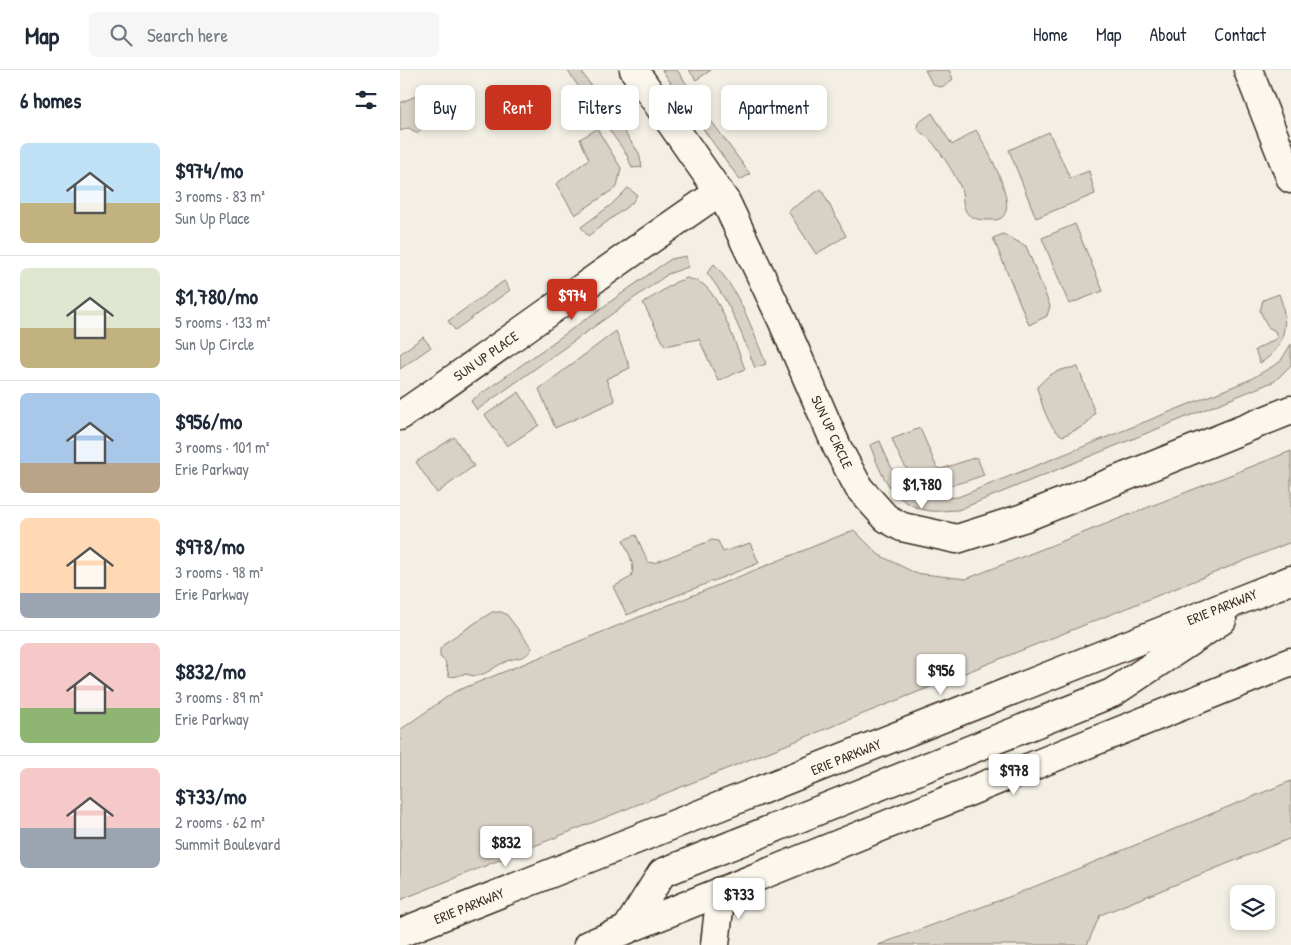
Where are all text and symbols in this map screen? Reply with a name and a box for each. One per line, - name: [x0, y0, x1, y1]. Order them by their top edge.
- search box: [89, 12, 439, 57]
- text: Map: [25, 19, 59, 51]
- icon: search: [107, 21, 135, 49]
- text: Search here: [147, 22, 228, 48]
- text: Home: [1033, 22, 1068, 47]
- text: Map: [1096, 22, 1121, 47]
- text: About: [1149, 22, 1186, 47]
- text: Contact: [1214, 22, 1266, 47]
- chip: Buy: [415, 85, 475, 130]
- chip: Rent: [485, 85, 551, 130]
- chip: Filters: [561, 85, 639, 130]
- chip: New: [649, 85, 711, 130]
- chip: Apartment: [721, 85, 827, 130]
- text: 6 homes: [20, 86, 81, 115]
- icon: filters: [352, 86, 380, 114]
- text: $974/mo: [175, 156, 243, 185]
- icon: home: [60, 163, 120, 223]
- text: 3 rooms · 83 m²: [175, 185, 265, 207]
- text: Sun Up Place: [175, 207, 250, 229]
- pin: $974: [542, 278, 602, 321]
- text: $1,780/mo: [175, 282, 258, 311]
- text: $974: [558, 284, 586, 306]
- icon: home: [60, 288, 120, 348]
- text: 5 rooms · 133 m²: [175, 311, 271, 333]
- street label: SUN UP PLACE: [450, 326, 522, 385]
- text: Sun Up Circle: [175, 333, 254, 355]
- street label: SUN UP CIRCLE: [807, 392, 858, 472]
- text: $956/mo: [175, 407, 242, 436]
- icon: home: [60, 413, 120, 473]
- text: 3 rooms · 101 m²: [175, 436, 270, 458]
- text: Erie Parkway: [175, 458, 249, 480]
- pin: $1,780: [881, 468, 963, 510]
- text: $1,780: [902, 473, 942, 495]
- text: $978/mo: [175, 532, 244, 561]
- icon: home: [60, 538, 120, 598]
- text: 3 rooms · 98 m²: [175, 561, 264, 583]
- text: Erie Parkway: [175, 583, 249, 605]
- street label: ERIE PARKWAY: [1184, 584, 1260, 629]
- pin: $956: [911, 654, 971, 696]
- text: $832/mo: [175, 657, 246, 686]
- text: $956: [927, 659, 955, 681]
- icon: home: [60, 663, 120, 723]
- text: 3 rooms · 89 m²: [175, 686, 264, 708]
- text: Erie Parkway: [175, 708, 249, 730]
- street label: ERIE PARKWAY: [808, 734, 884, 779]
- pin: $978: [984, 754, 1044, 796]
- text: $978: [1000, 759, 1028, 781]
- text: $733/mo: [175, 782, 246, 811]
- icon: home: [60, 788, 120, 848]
- text: 2 rooms · 62 m²: [175, 811, 265, 833]
- pin: $832: [476, 826, 536, 868]
- text: $832: [491, 831, 521, 853]
- text: Summit Boulevard: [175, 833, 280, 855]
- pin: $733: [709, 878, 769, 920]
- street label: ERIE PARKWAY: [431, 883, 507, 928]
- text: $733: [724, 883, 754, 905]
- map controls: [1230, 885, 1275, 930]
- button: layers: [1230, 885, 1275, 930]

